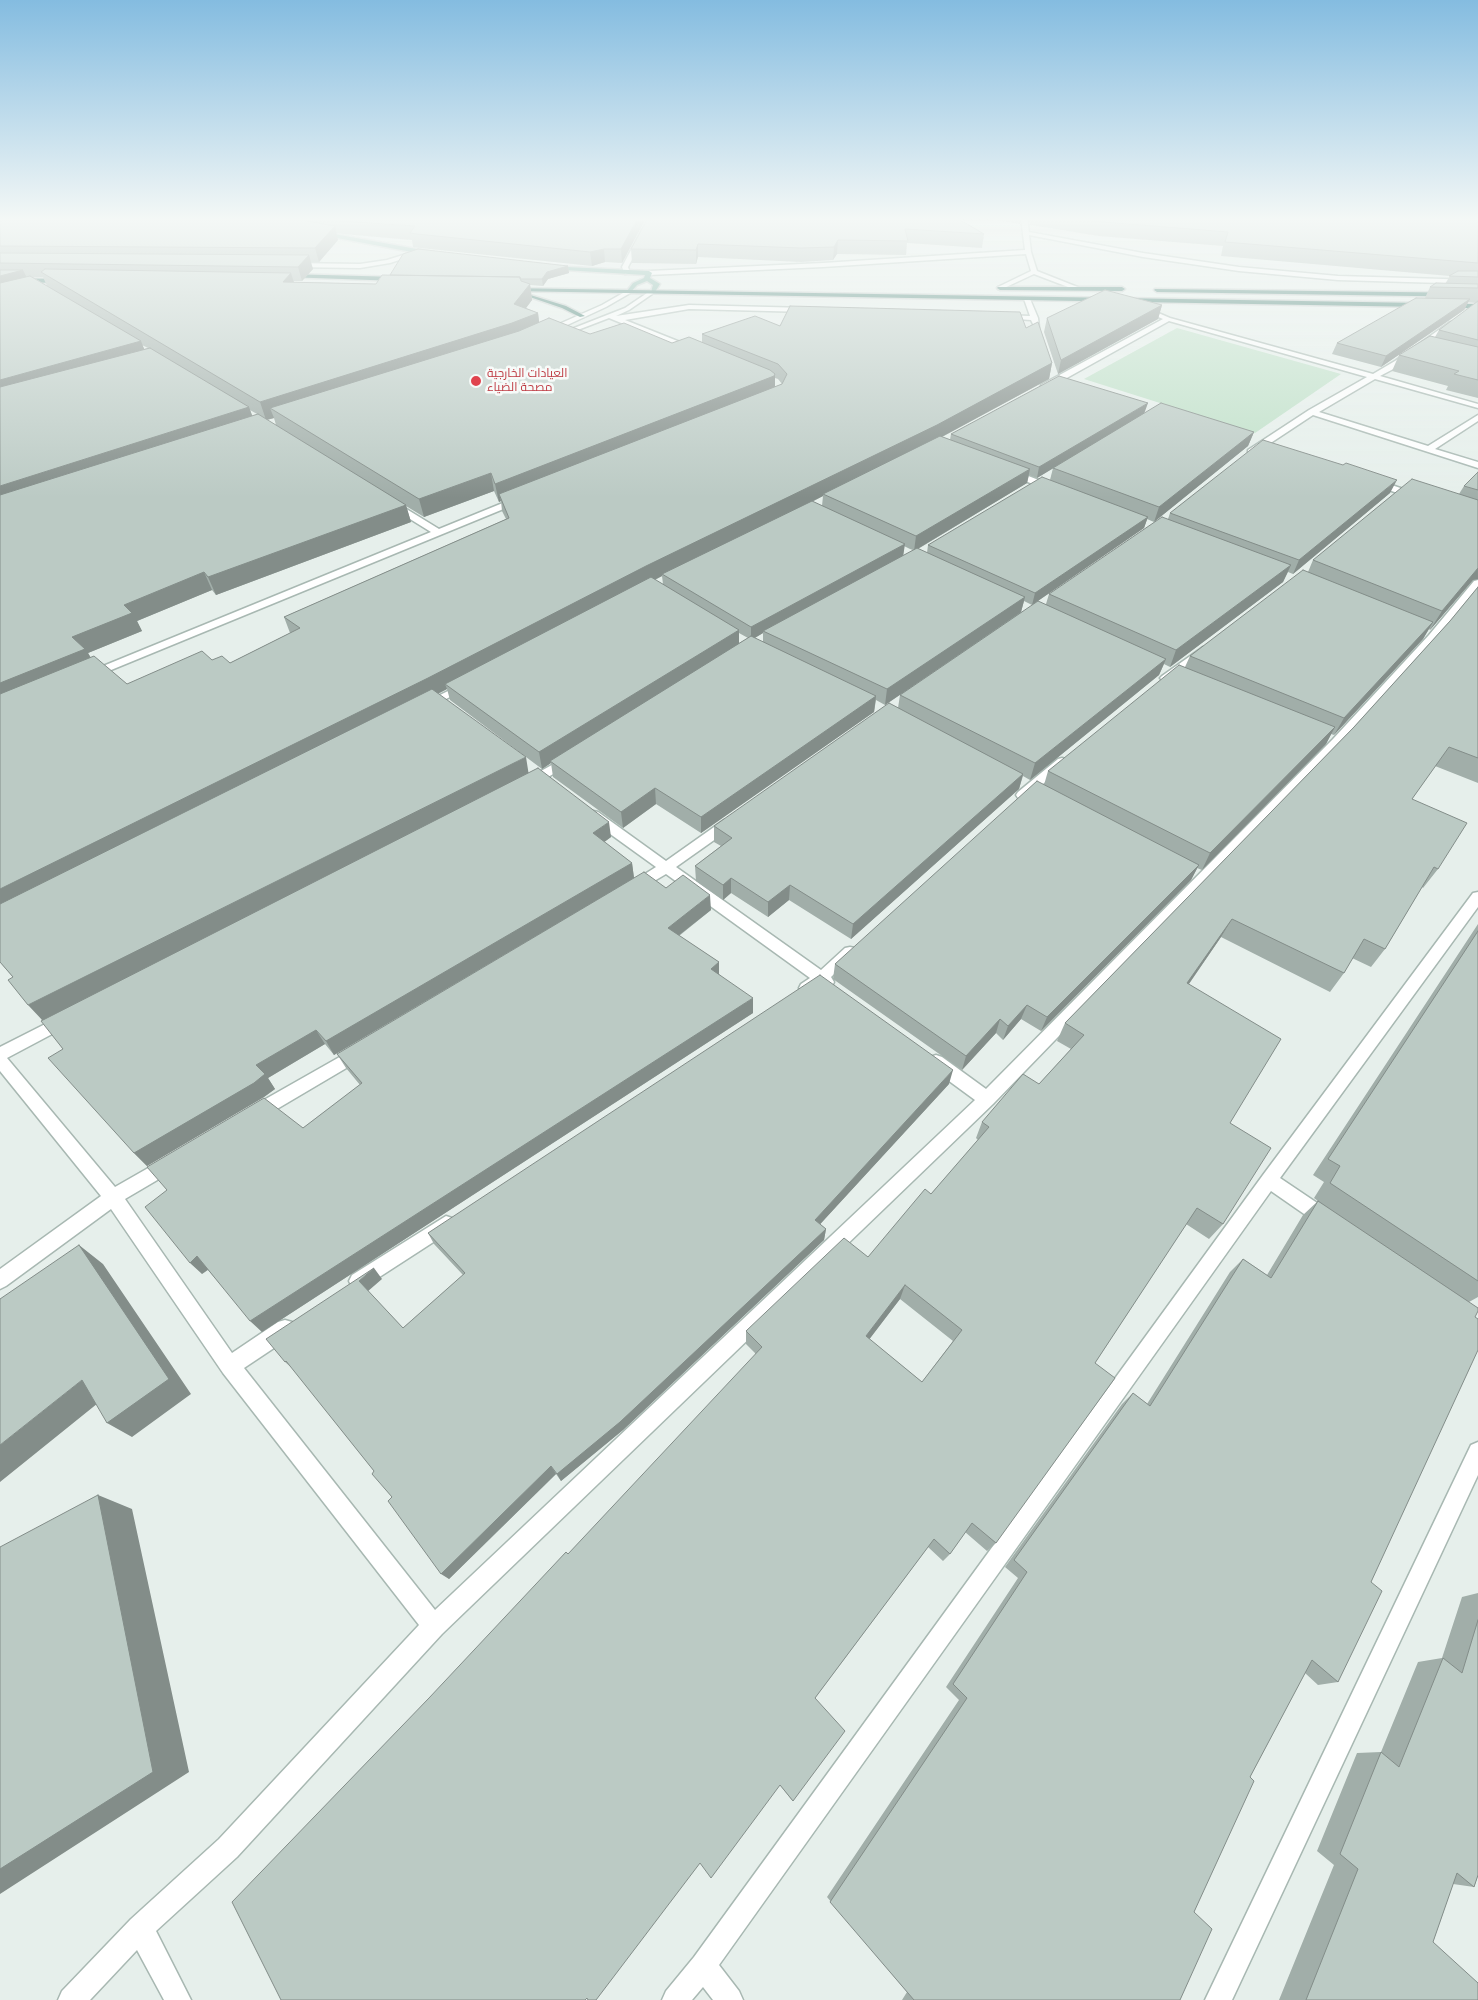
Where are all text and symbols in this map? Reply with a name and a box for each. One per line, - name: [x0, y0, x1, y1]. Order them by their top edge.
- place label: العيادات الخارجية مصحة الضياء: [487, 367, 567, 395]
- marker: العيادات الخارجية مصحة الضياء: [469, 374, 483, 388]

